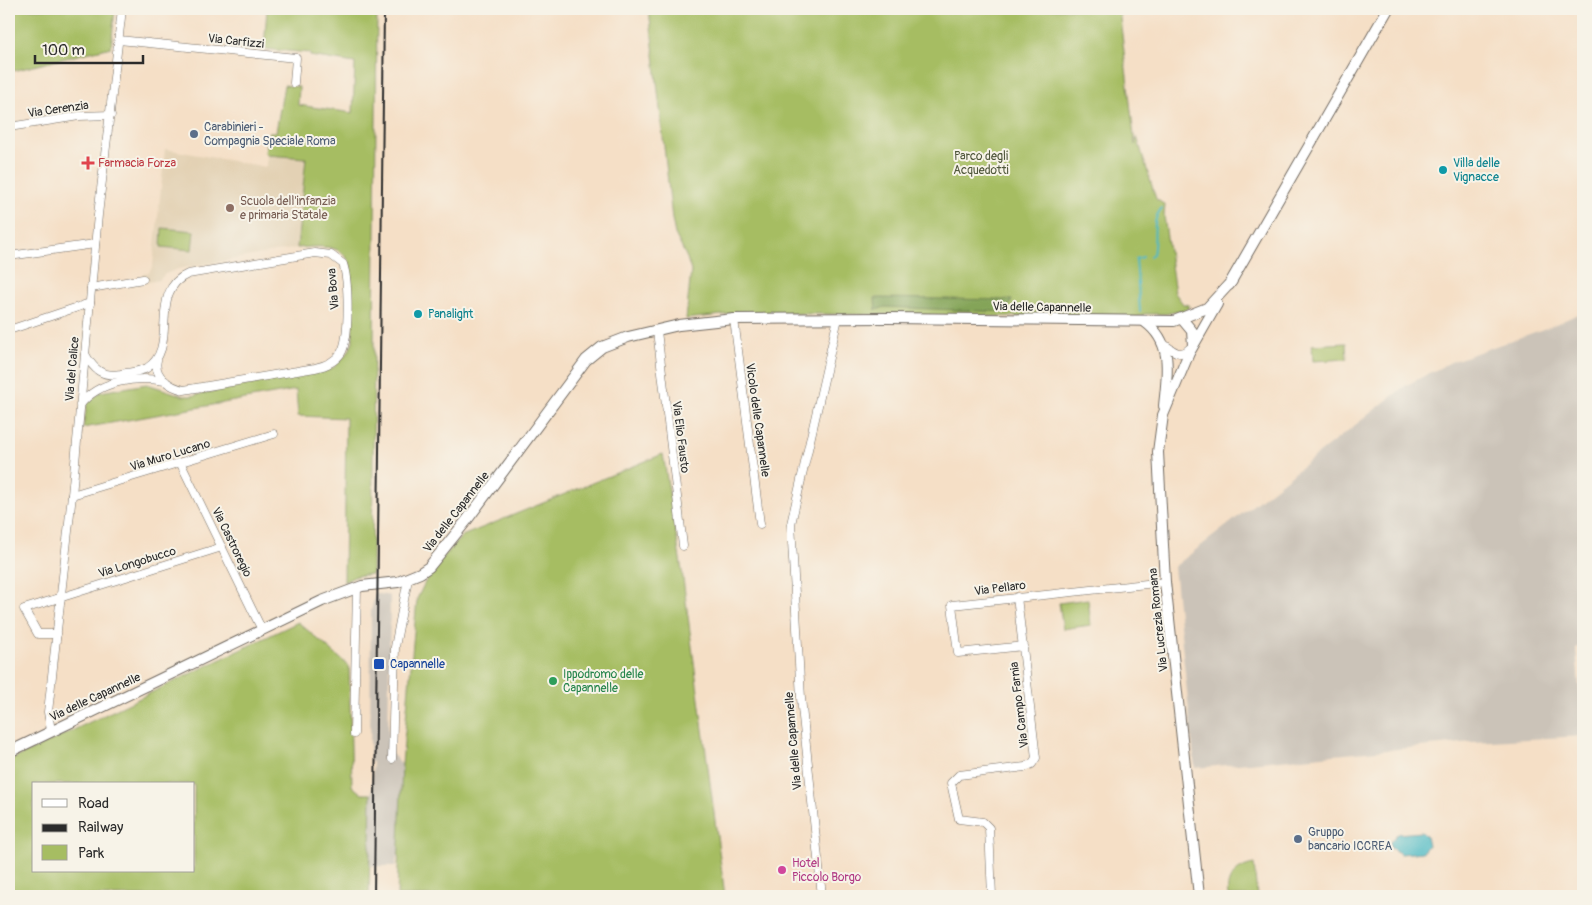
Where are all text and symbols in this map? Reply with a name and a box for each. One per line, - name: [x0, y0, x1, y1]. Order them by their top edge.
- street label: Via Carfizzi: [207, 31, 265, 52]
- scale bar: [35, 32, 142, 64]
- text: 100 m: [42, 41, 85, 60]
- street label: Via Cerenzia: [27, 98, 90, 121]
- place label: Carabinieri - Compagnia Speciale Roma: [204, 120, 336, 149]
- marker: Carabinieri - Compagnia Speciale Roma: [188, 128, 200, 140]
- park label: Parco degli Acquedotti: [953, 149, 1009, 178]
- place label: Farmacia Forza: [98, 156, 177, 171]
- place label: Villa delle Vignacce: [1453, 156, 1500, 185]
- marker: Farmacia Forza: [82, 157, 94, 169]
- marker: Villa delle Vignacce: [1437, 164, 1449, 176]
- place label: Scuola dell'infanzia e primaria Statale: [240, 194, 336, 223]
- marker: Scuola dell'infanzia e primaria Statale: [224, 202, 236, 214]
- street label: Via Bova: [324, 267, 343, 310]
- street label: Via delle Capannelle: [993, 299, 1092, 316]
- place label: Panalight: [428, 307, 474, 322]
- marker: Panalight: [412, 308, 424, 320]
- street label: Via del Calice: [62, 336, 83, 402]
- street label: Vicolo delle Capannelle: [742, 362, 773, 478]
- street label: Via Elio Fausto: [669, 400, 692, 474]
- street label: Via Muro Lucano: [128, 436, 212, 475]
- street label: Via delle Capannelle: [420, 469, 493, 556]
- street label: Via Castroregio: [208, 505, 255, 580]
- street label: Via Longobucco: [96, 543, 178, 581]
- street label: Via Lucrezia Romana: [1146, 567, 1171, 673]
- street label: Via Pellaro: [973, 578, 1027, 599]
- marker: Capannelle: [372, 657, 386, 671]
- place label: Capannelle: [390, 657, 445, 672]
- street label: Via Campo Farnia: [1007, 661, 1032, 749]
- place label: Ippodromo delle Capannelle: [563, 667, 644, 696]
- street label: Via delle Capannelle: [47, 670, 143, 725]
- marker: Ippodromo delle Capannelle: [547, 675, 559, 687]
- street label: Via delle Capannelle: [782, 691, 805, 791]
- legend: [32, 782, 195, 872]
- text: Road: [78, 794, 109, 813]
- text: Railway: [78, 818, 124, 837]
- place label: Gruppo bancario ICCREA: [1308, 825, 1392, 854]
- marker: Gruppo bancario ICCREA: [1292, 833, 1304, 845]
- text: Park: [78, 844, 105, 863]
- place label: Hotel Piccolo Borgo: [792, 856, 862, 885]
- marker: Hotel Piccolo Borgo: [776, 864, 788, 876]

